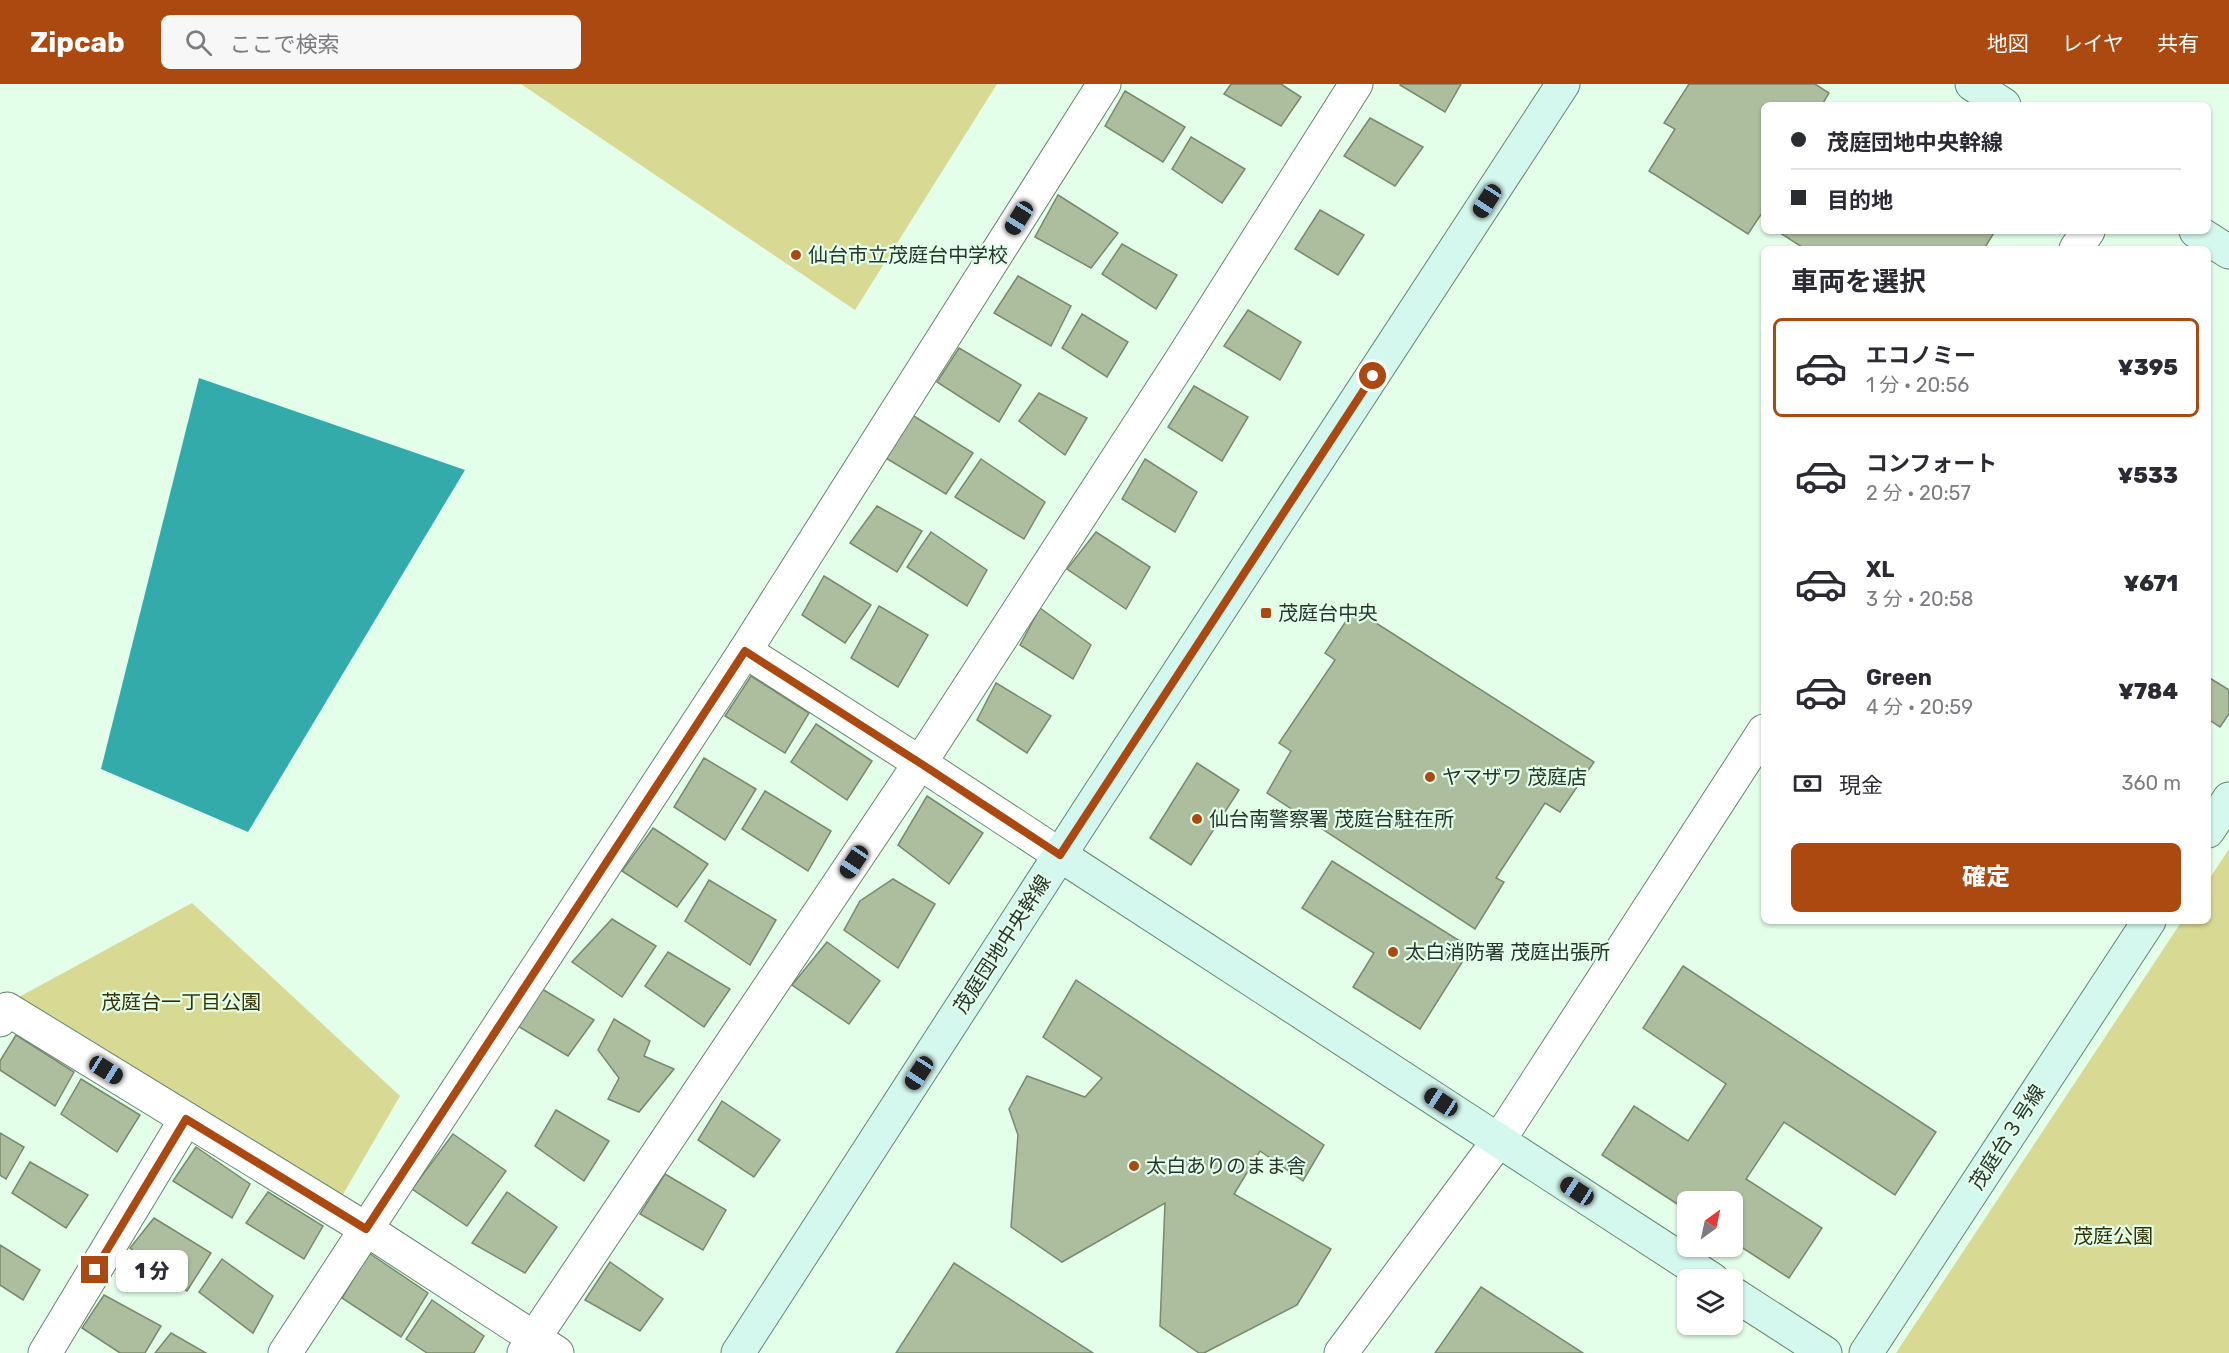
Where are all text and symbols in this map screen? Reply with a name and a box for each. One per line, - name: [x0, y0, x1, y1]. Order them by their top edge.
- search box: [161, 15, 581, 69]
- text: Zipcab: [30, 26, 125, 59]
- icon: search: [182, 26, 215, 59]
- text: ここで検索: [230, 31, 340, 58]
- text: 地図: [1987, 31, 2029, 56]
- text: レイヤ: [2062, 31, 2124, 56]
- text: 共有: [2157, 31, 2199, 56]
- text: 茂庭団地中央幹線: [1827, 129, 2003, 156]
- car: [1470, 181, 1504, 221]
- text: 目的地: [1827, 187, 1893, 214]
- car: [1002, 198, 1036, 238]
- place label: 仙台市立茂庭台中学校: [808, 243, 1008, 267]
- marker: 仙台市立茂庭台中学校: [789, 248, 803, 262]
- text: 車両を選択: [1791, 266, 1926, 298]
- icon: car: [1794, 341, 1848, 395]
- text: エコノミー: [1866, 342, 1976, 369]
- text: ¥395: [2118, 354, 2178, 381]
- route start: [1359, 362, 1386, 389]
- text: 1 分 · 20:56: [1866, 373, 1969, 397]
- icon: car: [1794, 449, 1848, 503]
- text: コンフォート: [1866, 450, 1997, 477]
- text: ¥533: [2117, 462, 2178, 489]
- text: 2 分 · 20:57: [1866, 481, 1971, 505]
- text: XL: [1866, 556, 1894, 583]
- icon: car: [1794, 557, 1848, 611]
- text: ¥671: [2123, 570, 2178, 597]
- text: 3 分 · 20:58: [1866, 587, 1973, 611]
- place label: 茂庭台中央: [1278, 601, 1378, 625]
- marker: 茂庭台中央: [1259, 606, 1273, 620]
- text: Green: [1866, 664, 1932, 691]
- icon: car: [1794, 665, 1848, 719]
- text: ¥784: [2118, 678, 2178, 705]
- text: 4 分 · 20:59: [1866, 695, 1973, 719]
- place label: ヤマザワ 茂庭店: [1442, 765, 1587, 789]
- icon: cash: [1791, 767, 1824, 800]
- marker: ヤマザワ 茂庭店: [1423, 770, 1437, 784]
- text: 360 m: [2122, 771, 2181, 795]
- text: 現金: [1839, 772, 1883, 799]
- place label: 仙台南警察署 茂庭台駐在所: [1209, 807, 1454, 831]
- marker: 仙台南警察署 茂庭台駐在所: [1190, 812, 1204, 826]
- car: [836, 842, 872, 882]
- button: 確定: [1791, 843, 2181, 912]
- street label: 茂庭団地中央幹線: [948, 870, 1056, 1018]
- place label: 太白消防署 茂庭出張所: [1405, 940, 1610, 964]
- marker: 太白消防署 茂庭出張所: [1386, 945, 1400, 959]
- park label: 茂庭台一丁目公園: [101, 990, 261, 1014]
- car: [86, 1053, 126, 1087]
- car: [902, 1053, 936, 1093]
- street label: 茂庭台３号線: [1964, 1080, 2050, 1194]
- car: [1421, 1085, 1461, 1119]
- place label: 太白ありのまま舎: [1146, 1154, 1306, 1178]
- marker: 太白ありのまま舎: [1127, 1159, 1141, 1173]
- car: [1557, 1174, 1597, 1208]
- north arrow: [1677, 1191, 1743, 1257]
- map controls: [1677, 1191, 1743, 1335]
- park label: 茂庭公園: [2073, 1224, 2153, 1248]
- callout: 1 分: [116, 1249, 188, 1291]
- route end: [81, 1256, 108, 1283]
- text: 1 分: [135, 1259, 169, 1283]
- button: layers: [1677, 1269, 1743, 1335]

